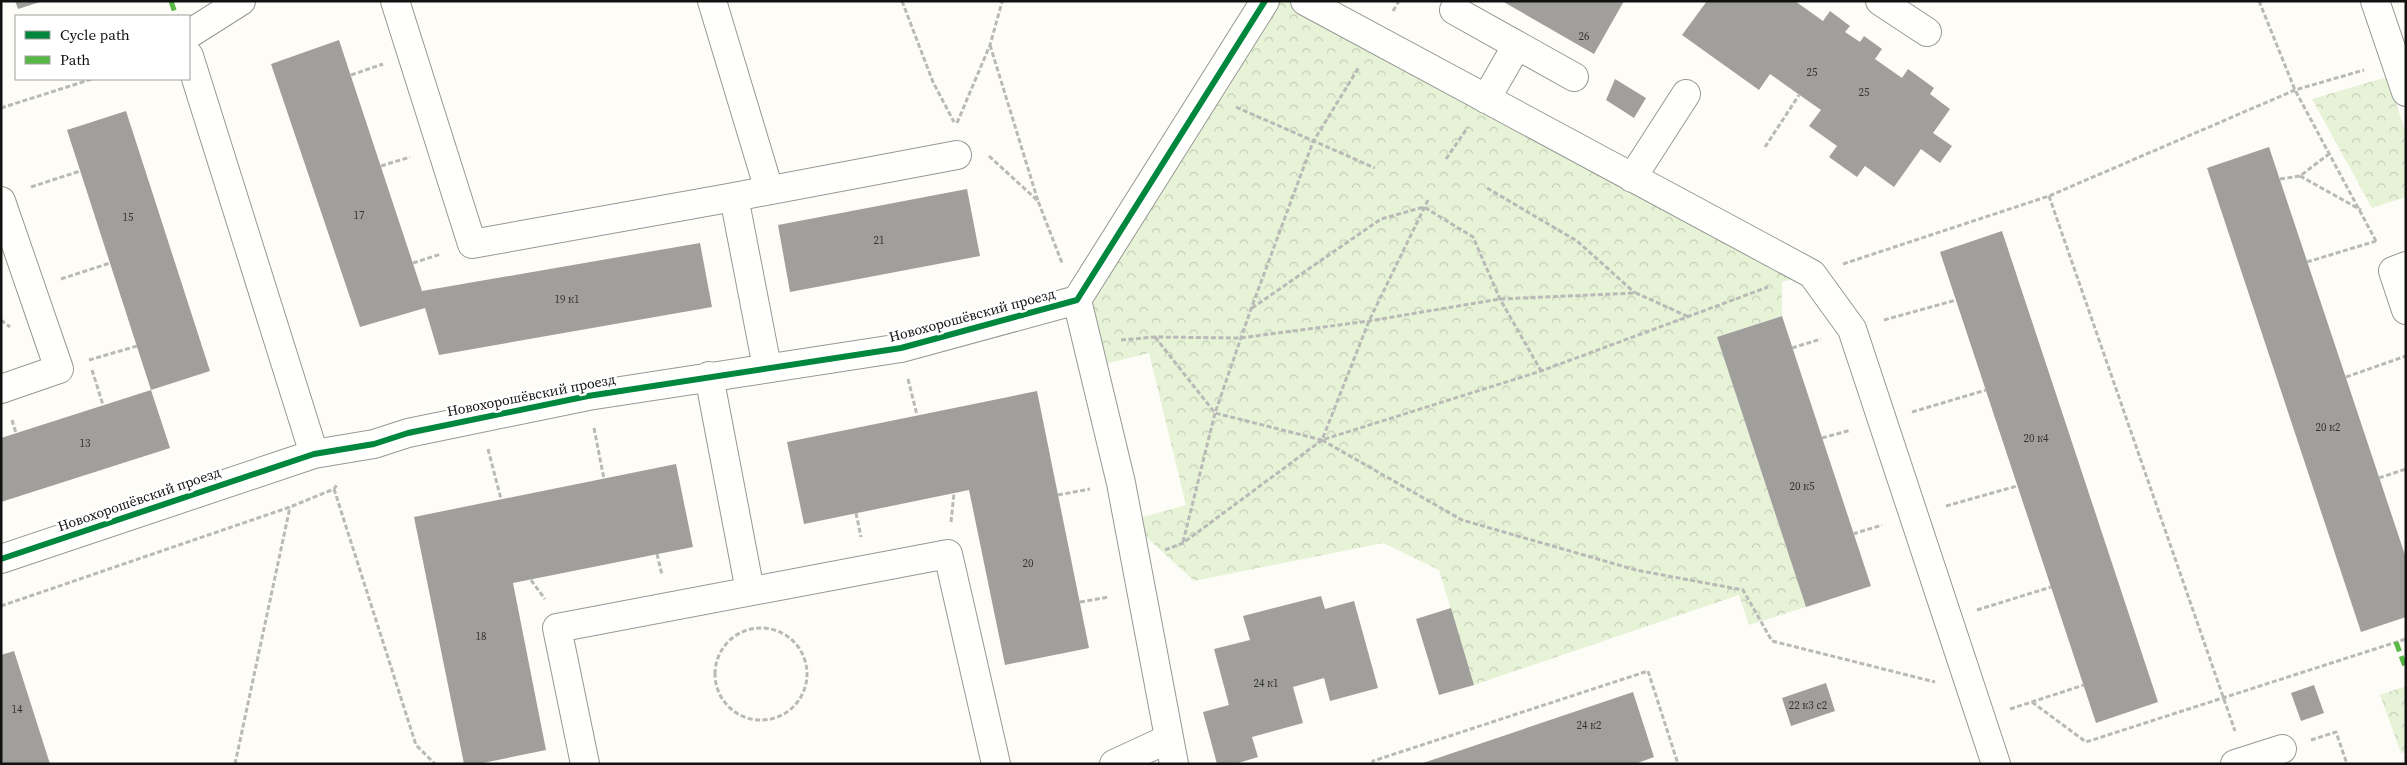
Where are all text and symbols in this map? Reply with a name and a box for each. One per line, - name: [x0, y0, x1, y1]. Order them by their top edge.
- legend: [15, 15, 190, 80]
- text: Cycle path: [60, 24, 130, 45]
- house number: 26: [1579, 29, 1590, 44]
- text: Path: [60, 49, 90, 70]
- house number: 25: [1807, 65, 1818, 80]
- house number: 25: [1859, 85, 1870, 100]
- house number: 17: [354, 208, 365, 223]
- house number: 15: [123, 210, 134, 225]
- house number: 21: [874, 233, 885, 248]
- street label: Новохорошёвский проезд: [887, 283, 1057, 347]
- house number: 19 к1: [554, 292, 580, 307]
- street label: Новохорошёвский проезд: [445, 369, 617, 421]
- house number: 20 к2: [2315, 420, 2341, 435]
- house number: 20 к4: [2023, 431, 2049, 446]
- house number: 13: [80, 436, 91, 451]
- street label: Новохорошёвский проезд: [55, 462, 223, 536]
- house number: 20 к5: [1789, 479, 1815, 494]
- house number: 20: [1023, 556, 1034, 571]
- house number: 18: [476, 629, 487, 644]
- house number: 24 к1: [1253, 676, 1279, 691]
- house number: 22 к3 с2: [1789, 698, 1828, 713]
- house number: 14: [12, 702, 23, 717]
- house number: 24 к2: [1576, 718, 1602, 733]

